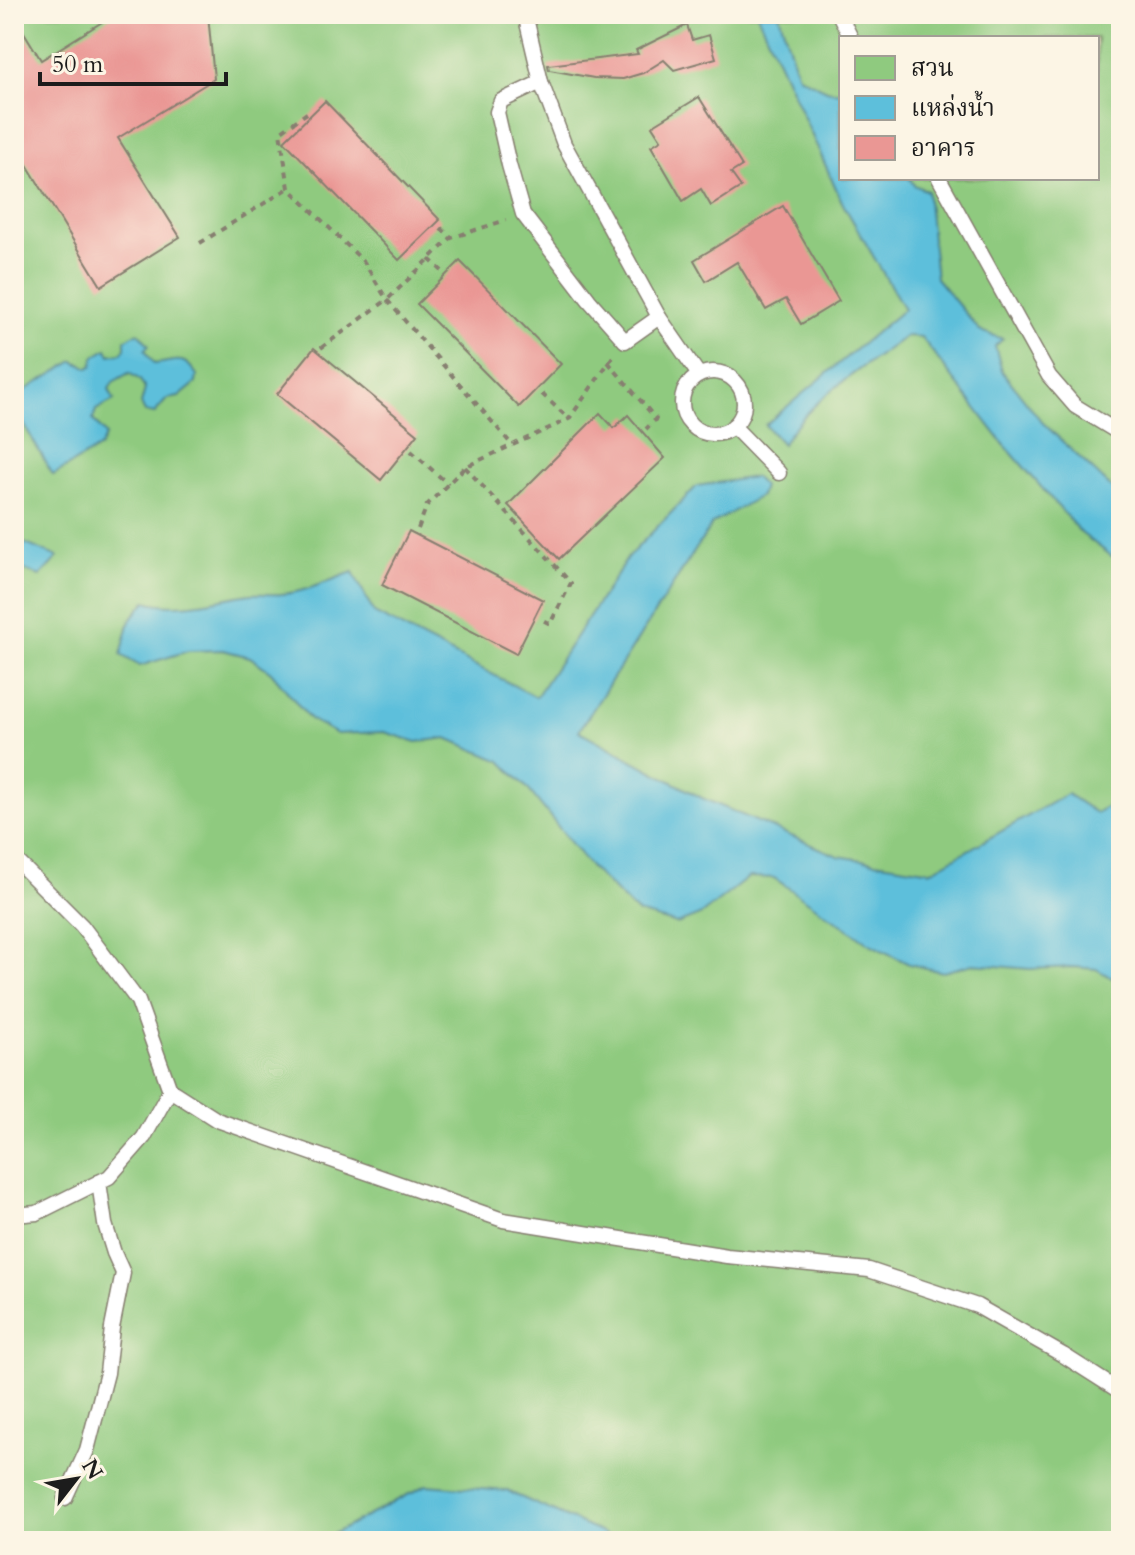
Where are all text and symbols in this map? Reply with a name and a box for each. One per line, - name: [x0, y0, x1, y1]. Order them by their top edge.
- scale bar: [40, 36, 226, 86]
- legend: [839, 36, 1099, 180]
- text: 50 m: [52, 48, 104, 81]
- text: สวน: [911, 52, 954, 85]
- text: แหล่งน้ำ: [911, 90, 995, 125]
- text: อาคาร: [911, 132, 976, 165]
- north arrow: [36, 1439, 116, 1519]
- text: N: [75, 1453, 110, 1485]

